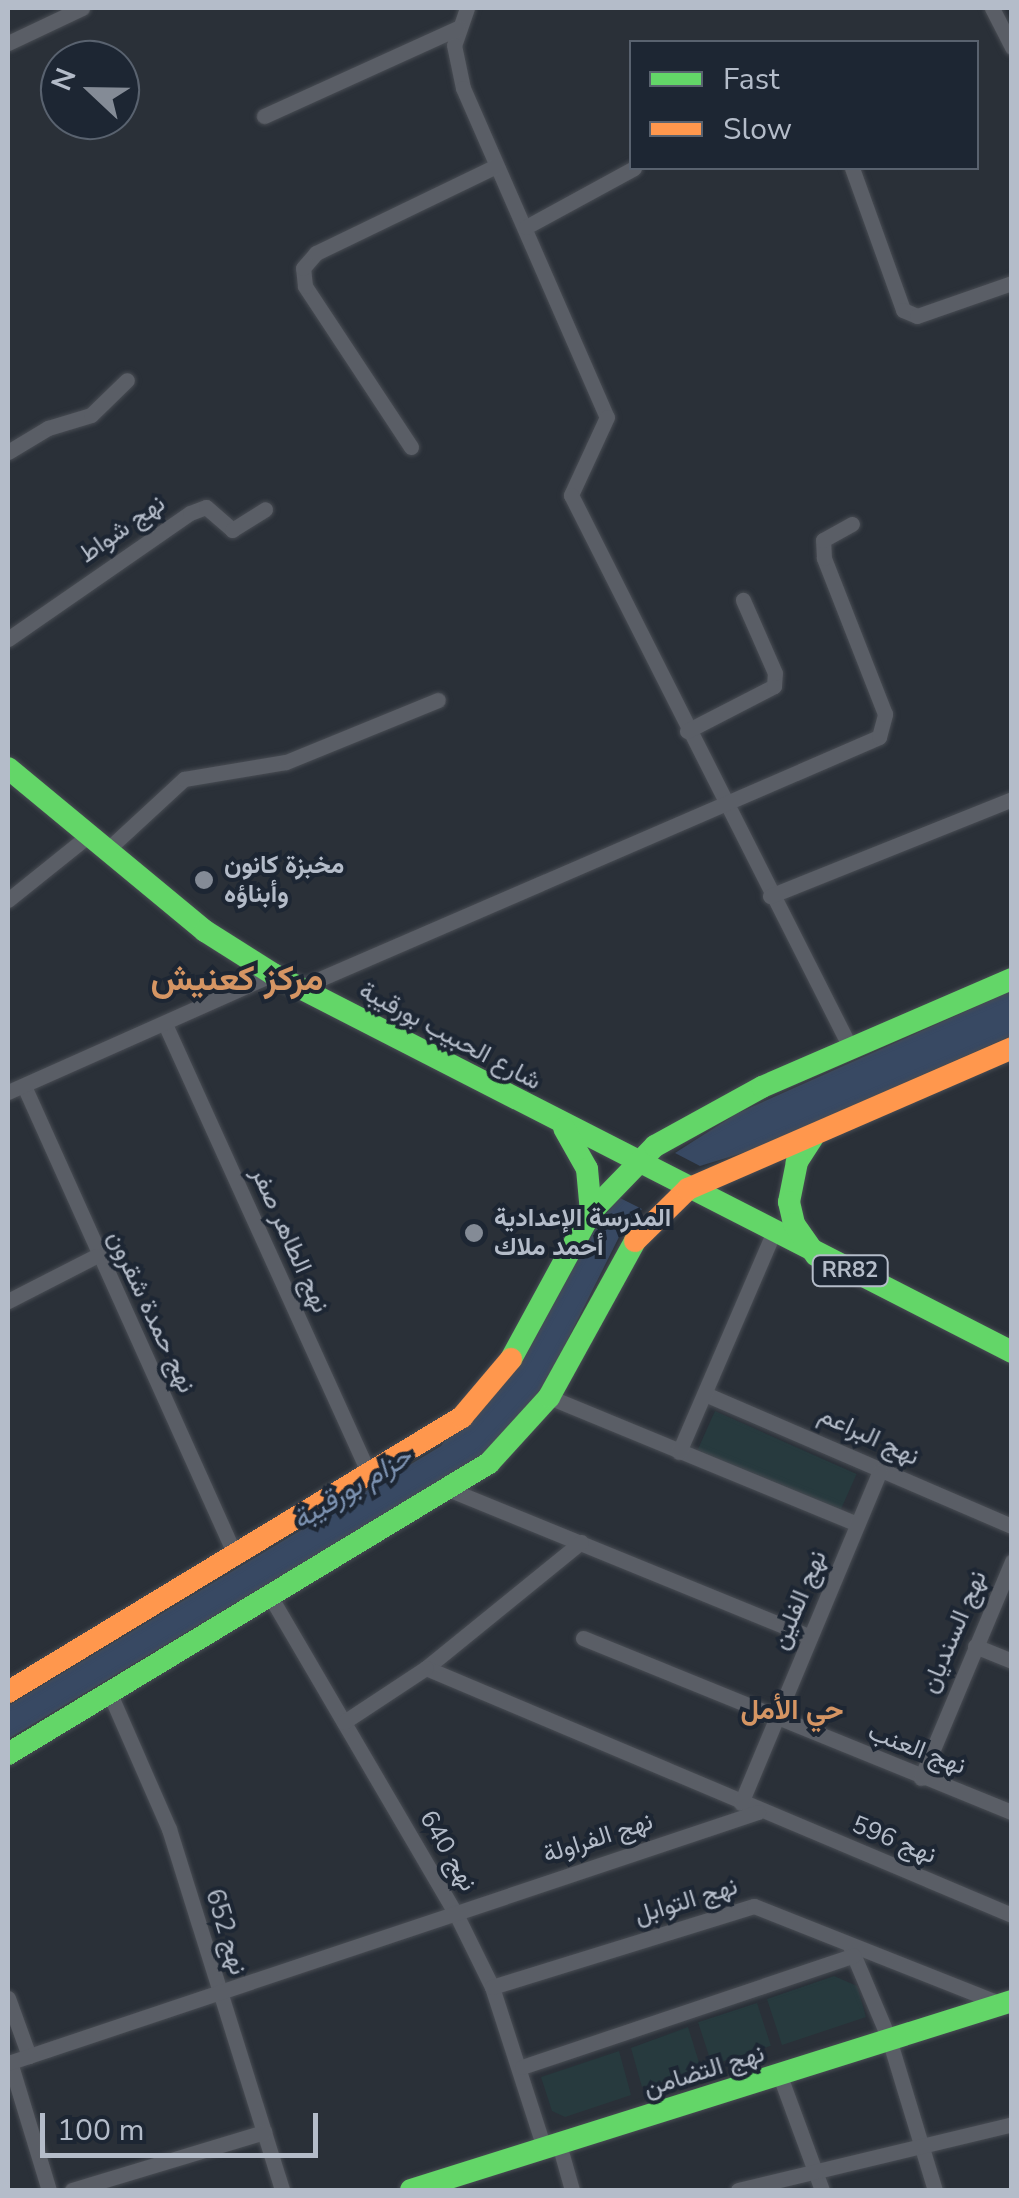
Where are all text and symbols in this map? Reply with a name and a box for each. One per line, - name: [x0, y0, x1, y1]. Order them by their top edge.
- north arrow: [40, 40, 140, 140]
- legend: [629, 40, 979, 170]
- text: Fast: [723, 59, 780, 100]
- text: N: [42, 63, 86, 96]
- text: Slow: [723, 109, 792, 150]
- street label: نهج شواط: [73, 489, 171, 569]
- place label: مخبزة كانون وأبناؤه: [224, 851, 344, 910]
- marker: مخبزة كانون وأبناؤه: [193, 869, 215, 891]
- district label: مركز كعنيش: [151, 958, 323, 1000]
- street label: شارع الحبيب بورقيبة: [354, 975, 546, 1097]
- street label: نهج الطاهر صفر: [245, 1163, 335, 1317]
- place label: المدرسة الإعدادية أحمد ملاك: [494, 1204, 671, 1263]
- marker: المدرسة الإعدادية أحمد ملاك: [463, 1222, 485, 1244]
- street label: نهج حمدة شقرون: [100, 1226, 202, 1398]
- road number: RR82: [810, 1254, 890, 1288]
- street label: نهج البراعم: [814, 1400, 924, 1472]
- water label: حزام بورقيبة: [286, 1439, 418, 1537]
- street label: نهج الفلين: [765, 1546, 833, 1654]
- street label: نهج السنديان: [915, 1566, 993, 1698]
- district label: حي الأمل: [740, 1693, 844, 1727]
- street label: نهج العنب: [864, 1717, 970, 1781]
- street label: نهج 640: [413, 1805, 483, 1897]
- street label: نهج الفراولة: [539, 1806, 657, 1870]
- street label: نهج 596: [847, 1810, 941, 1870]
- street label: نهج التوابل: [631, 1871, 741, 1931]
- street label: نهج 652: [199, 1885, 253, 1979]
- street label: نهج التضامن: [640, 2038, 768, 2104]
- scale bar: [45, 2093, 322, 2155]
- text: 100 m: [57, 2110, 144, 2151]

